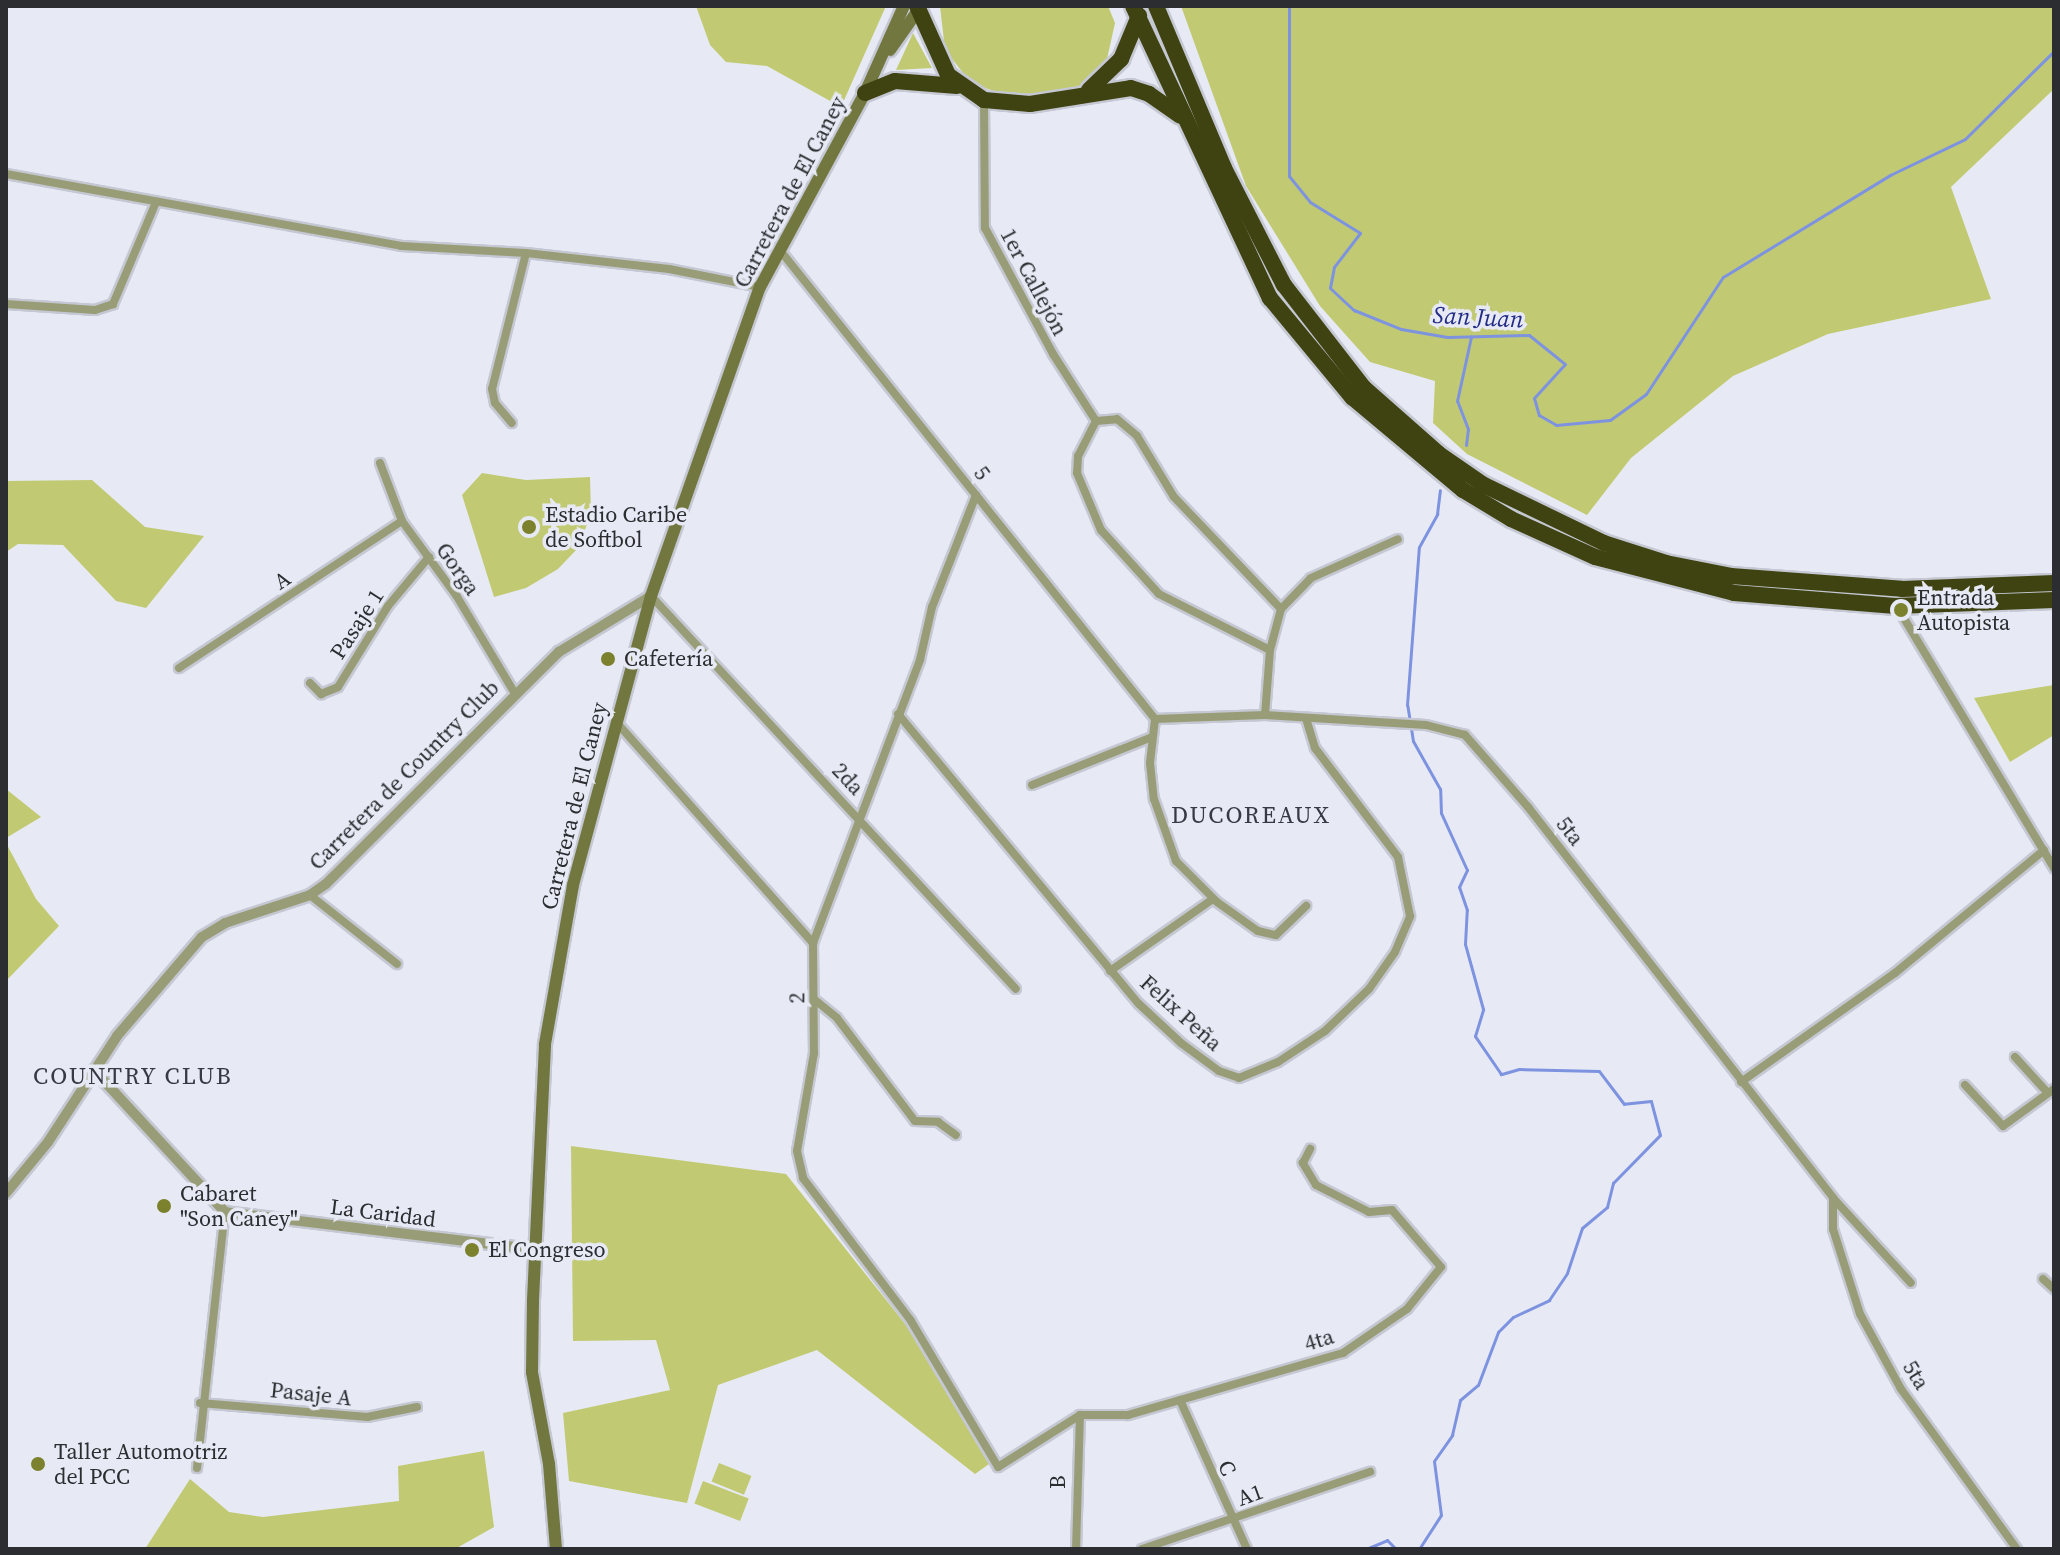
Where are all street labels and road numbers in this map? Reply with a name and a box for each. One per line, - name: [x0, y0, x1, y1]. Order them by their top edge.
- street label: Carretera de El Caney: [728, 92, 852, 292]
- street label: 1er Callejón: [995, 224, 1073, 340]
- street label: 5: [968, 461, 996, 485]
- street label: Gorga: [430, 538, 486, 600]
- street label: A: [269, 565, 295, 595]
- street label: Pasaje 1: [325, 584, 389, 664]
- street label: Carretera de Country Club: [304, 675, 504, 875]
- street label: Carretera de El Caney: [535, 700, 613, 912]
- street label: 2da: [827, 757, 869, 801]
- street label: 5ta: [1551, 811, 1589, 851]
- street label: Felix Peña: [1135, 969, 1227, 1057]
- street label: 2: [784, 993, 810, 1003]
- street label: La Caridad: [329, 1193, 437, 1233]
- street label: 4ta: [1301, 1323, 1337, 1357]
- street label: 5ta: [1897, 1356, 1935, 1394]
- street label: Pasaje A: [269, 1377, 353, 1411]
- street label: C: [1212, 1456, 1242, 1480]
- street label: B: [1045, 1475, 1071, 1489]
- street label: A1: [1233, 1478, 1267, 1512]

